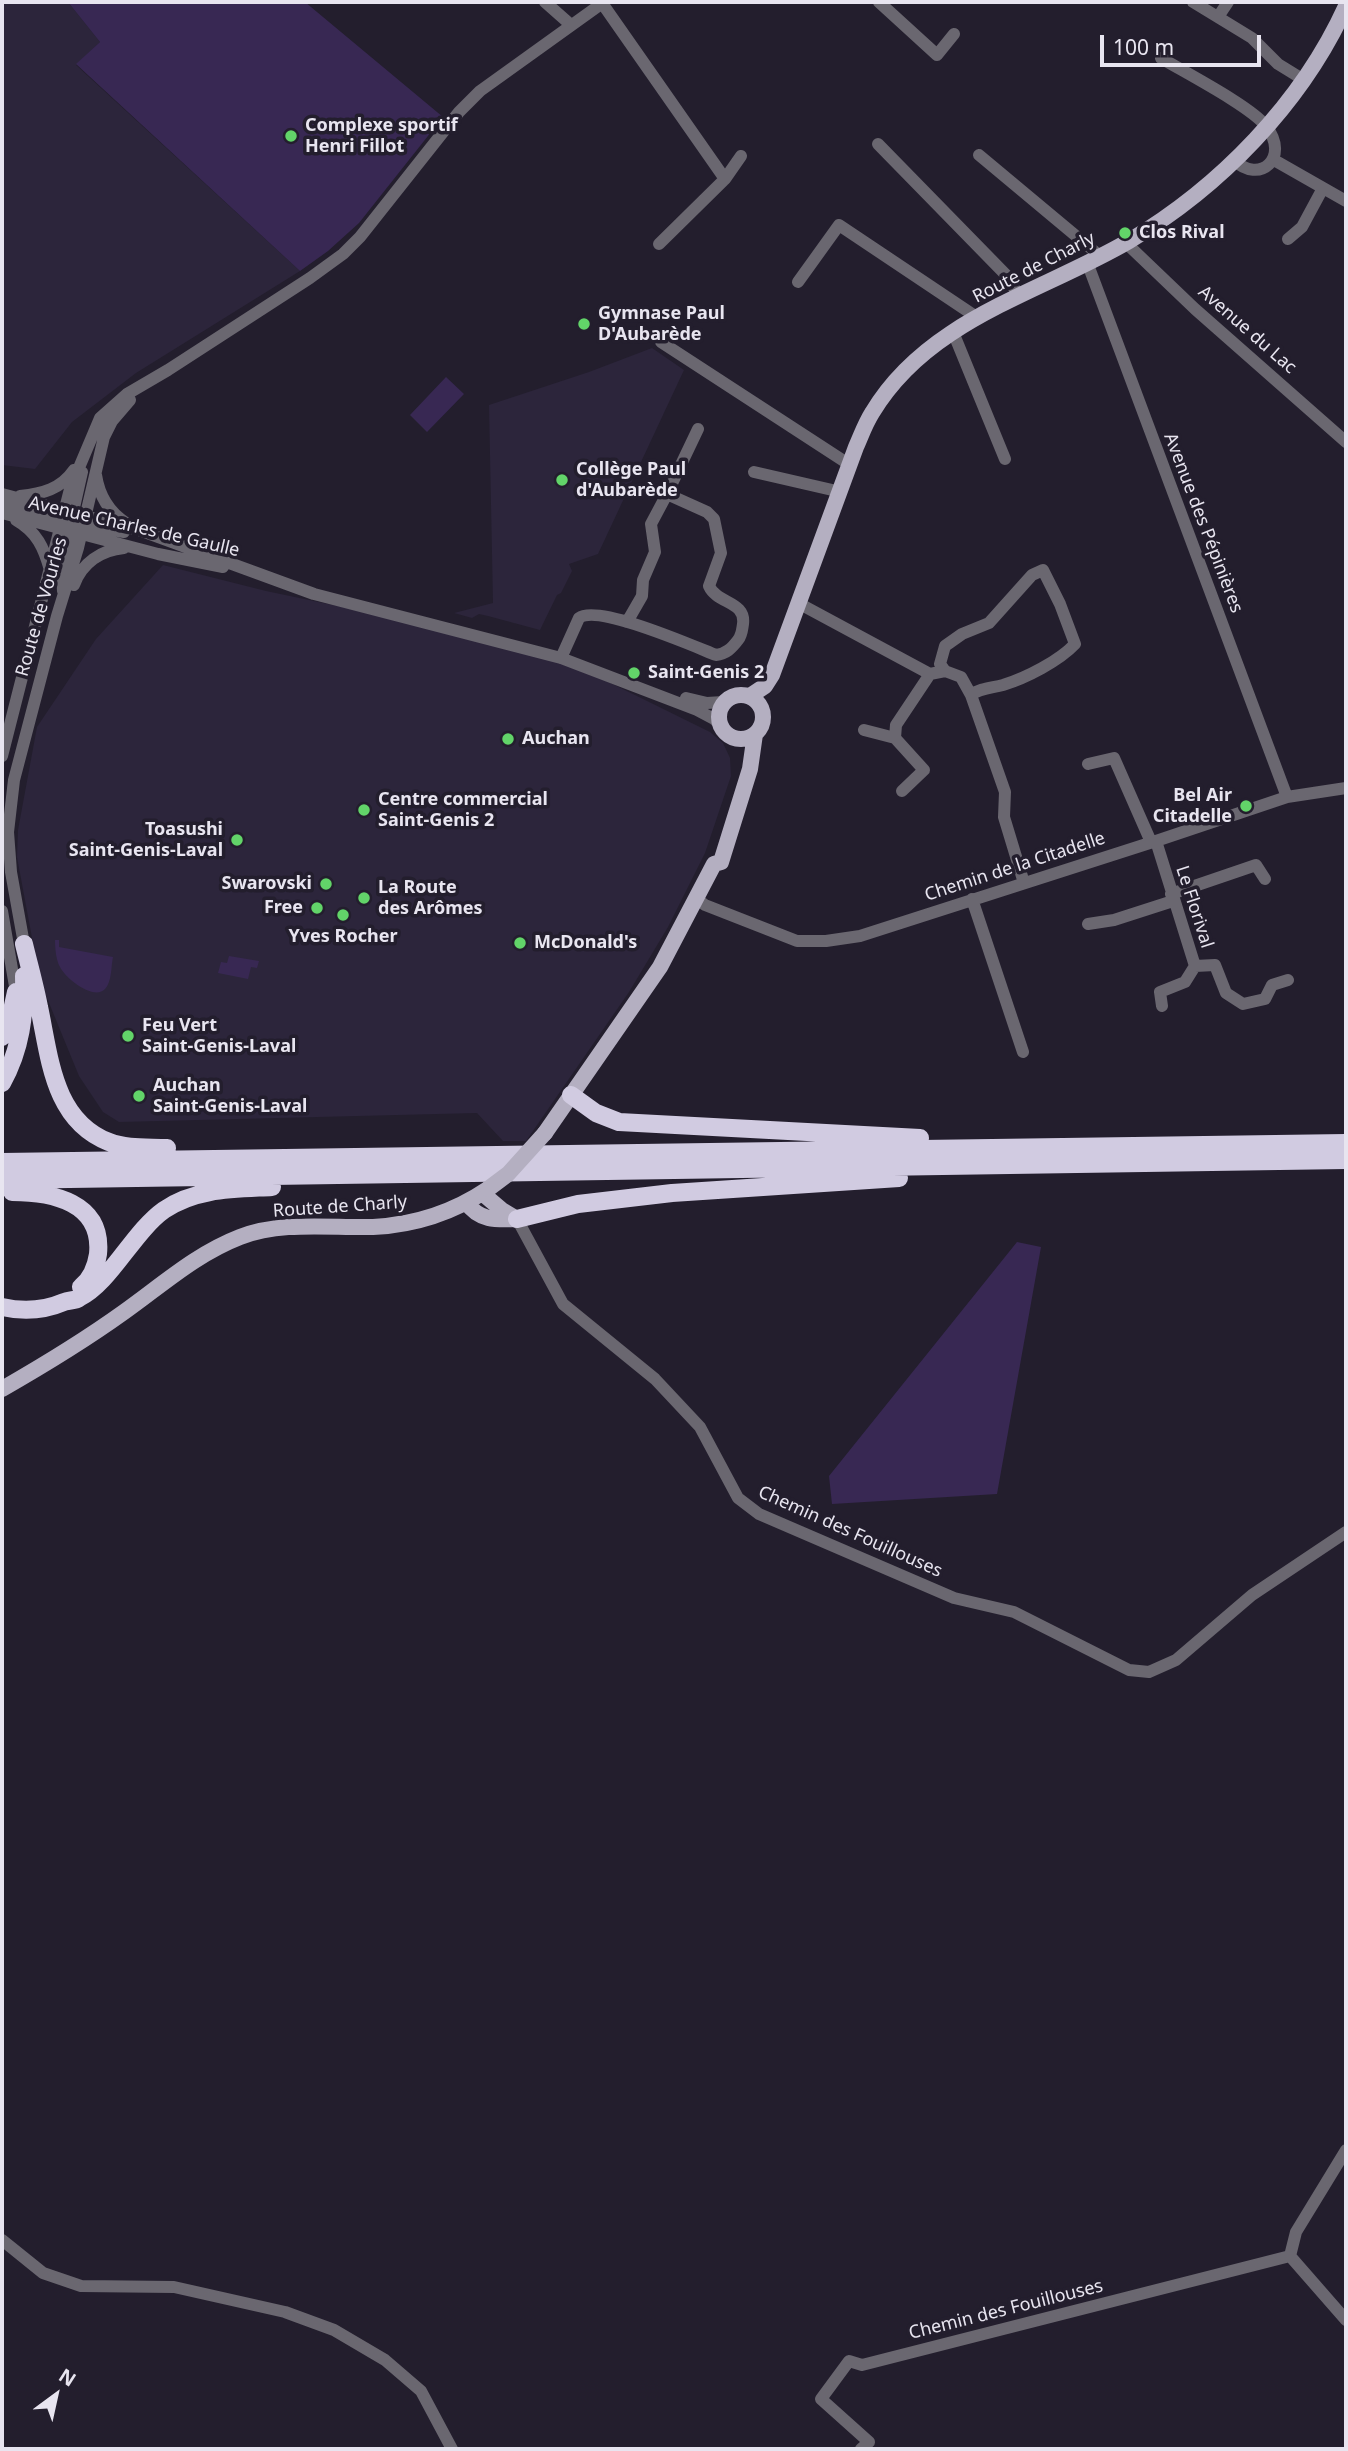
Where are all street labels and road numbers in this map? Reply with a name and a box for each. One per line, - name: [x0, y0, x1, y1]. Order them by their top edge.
- street label: Route de Charly: [969, 228, 1099, 308]
- street label: Avenue du Lac: [1194, 282, 1300, 378]
- street label: Avenue des Pépinières: [1159, 430, 1247, 616]
- street label: Avenue Charles de Gaulle: [26, 492, 242, 562]
- street label: Route de Vourles: [12, 535, 72, 679]
- street label: Chemin de la Citadelle: [922, 828, 1108, 906]
- street label: Le Florival: [1171, 863, 1217, 951]
- street label: Route de Charly: [272, 1192, 408, 1222]
- street label: Chemin des Fouillouses: [755, 1482, 945, 1582]
- street label: Chemin des Fouillouses: [907, 2275, 1105, 2345]

